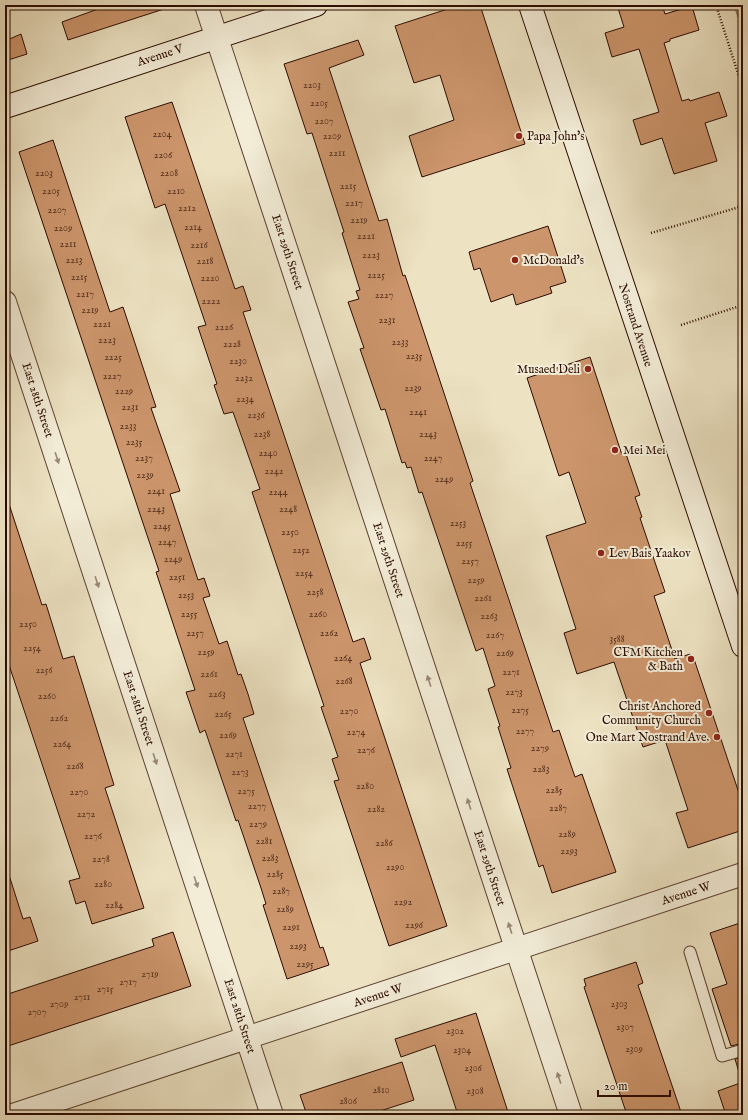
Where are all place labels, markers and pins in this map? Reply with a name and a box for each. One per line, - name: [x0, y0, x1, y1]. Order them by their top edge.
- place label: Papa John's: [527, 129, 585, 145]
- marker: Papa John's: [514, 131, 524, 141]
- place label: McDonald's: [523, 253, 584, 268]
- marker: McDonald's: [510, 255, 520, 265]
- place label: Musaed Deli: [517, 362, 580, 377]
- marker: Musaed Deli: [583, 364, 593, 374]
- place label: Mei Mei: [623, 443, 665, 458]
- marker: Mei Mei: [610, 445, 620, 455]
- place label: Lev Bais Yaakov: [609, 546, 691, 561]
- marker: Lev Bais Yaakov: [596, 548, 606, 558]
- place label: CFM Kitchen & Bath: [614, 645, 684, 674]
- marker: CFM Kitchen & Bath: [686, 654, 696, 664]
- place label: Christ Anchored Community Church: [602, 699, 702, 728]
- marker: Christ Anchored Community Church: [704, 708, 714, 718]
- place label: One Mart Nostrand Ave.: [586, 730, 709, 745]
- marker: One Mart Nostrand Ave.: [712, 732, 722, 742]

